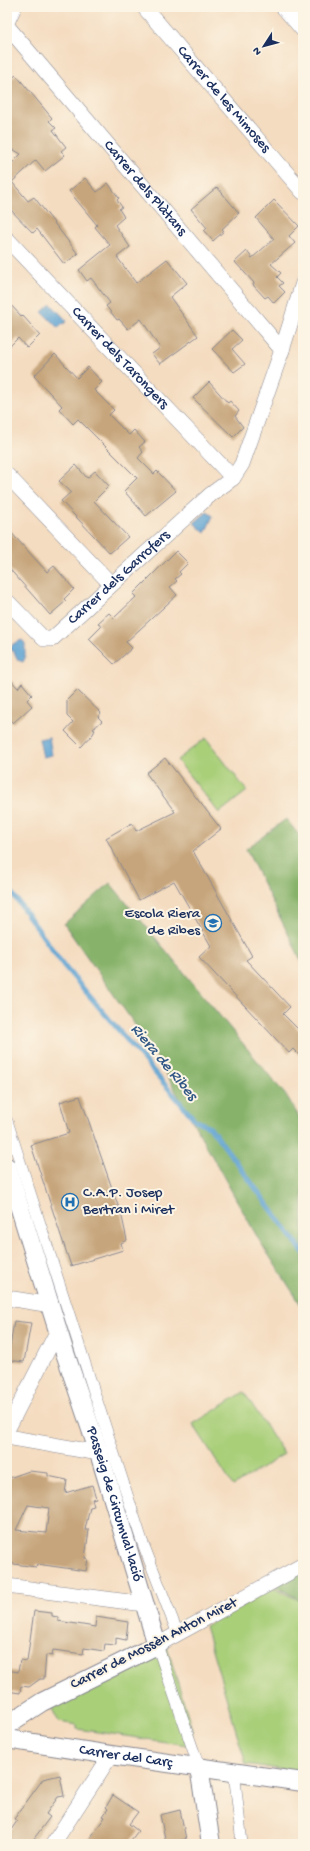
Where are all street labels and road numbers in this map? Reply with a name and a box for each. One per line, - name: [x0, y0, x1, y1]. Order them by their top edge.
- street label: Carrer de les Mimoses: [173, 42, 275, 157]
- street label: Carrer dels Plàtans: [99, 137, 191, 240]
- street label: Carrer dels Tarongers: [67, 303, 173, 413]
- street label: Carrer dels Garrofers: [64, 526, 174, 629]
- street label: Passeig de Circumval·lació: [81, 1424, 146, 1584]
- street label: Carrer de Mossèn Anton Miret: [68, 1593, 242, 1694]
- street label: Carrer del Carç: [78, 1741, 174, 1773]

